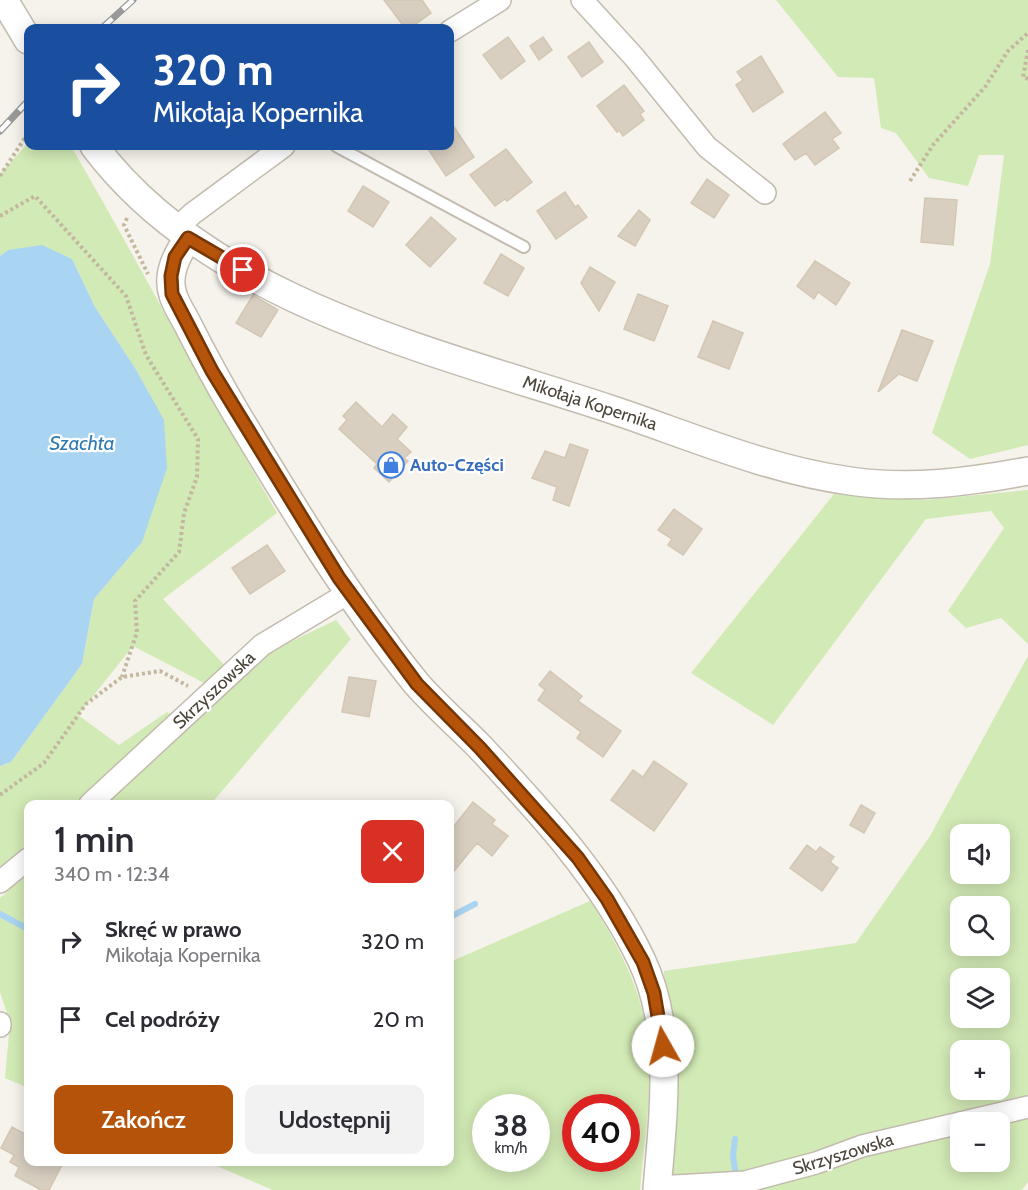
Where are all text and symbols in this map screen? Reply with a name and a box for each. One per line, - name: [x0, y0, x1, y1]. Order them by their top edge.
- text: 320 m: [153, 44, 273, 96]
- icon: right: [54, 48, 132, 126]
- text: Mikołaja Kopernika: [153, 96, 363, 129]
- pin: [217, 244, 268, 295]
- icon: arrive: [226, 253, 259, 286]
- street label: Mikołaja Kopernika: [520, 371, 660, 435]
- water label: Szachta: [49, 431, 115, 455]
- shop icon: Auto-Części: [376, 450, 406, 480]
- place label: Auto-Części: [410, 454, 504, 476]
- street label: Skrzyszowska: [168, 646, 260, 734]
- text: 1 min: [54, 817, 134, 861]
- button: close: [361, 820, 424, 883]
- map controls: [950, 824, 1010, 1172]
- button: sound: [950, 824, 1010, 884]
- text: 340 m · 12:34: [54, 862, 170, 886]
- button: search: [950, 896, 1010, 956]
- text: Skręć w prawo: [105, 916, 242, 943]
- icon: right: [54, 925, 87, 958]
- text: 320 m: [361, 928, 424, 955]
- text: Mikołaja Kopernika: [105, 943, 261, 967]
- button: layers: [950, 968, 1010, 1028]
- icon: arrive: [54, 1003, 87, 1036]
- text: Cel podróży: [105, 1006, 220, 1033]
- text: 20 m: [373, 1006, 424, 1033]
- position arrow: [631, 1014, 695, 1078]
- button: +: [950, 1040, 1010, 1100]
- button: Zakończ: [54, 1085, 233, 1154]
- button: Udostępnij: [245, 1085, 424, 1154]
- speed limit sign: 40: [562, 1094, 640, 1172]
- text: 38: [494, 1107, 528, 1144]
- button: −: [950, 1112, 1010, 1172]
- street label: Skrzyszowska: [790, 1128, 896, 1180]
- text: km/h: [495, 1139, 527, 1157]

